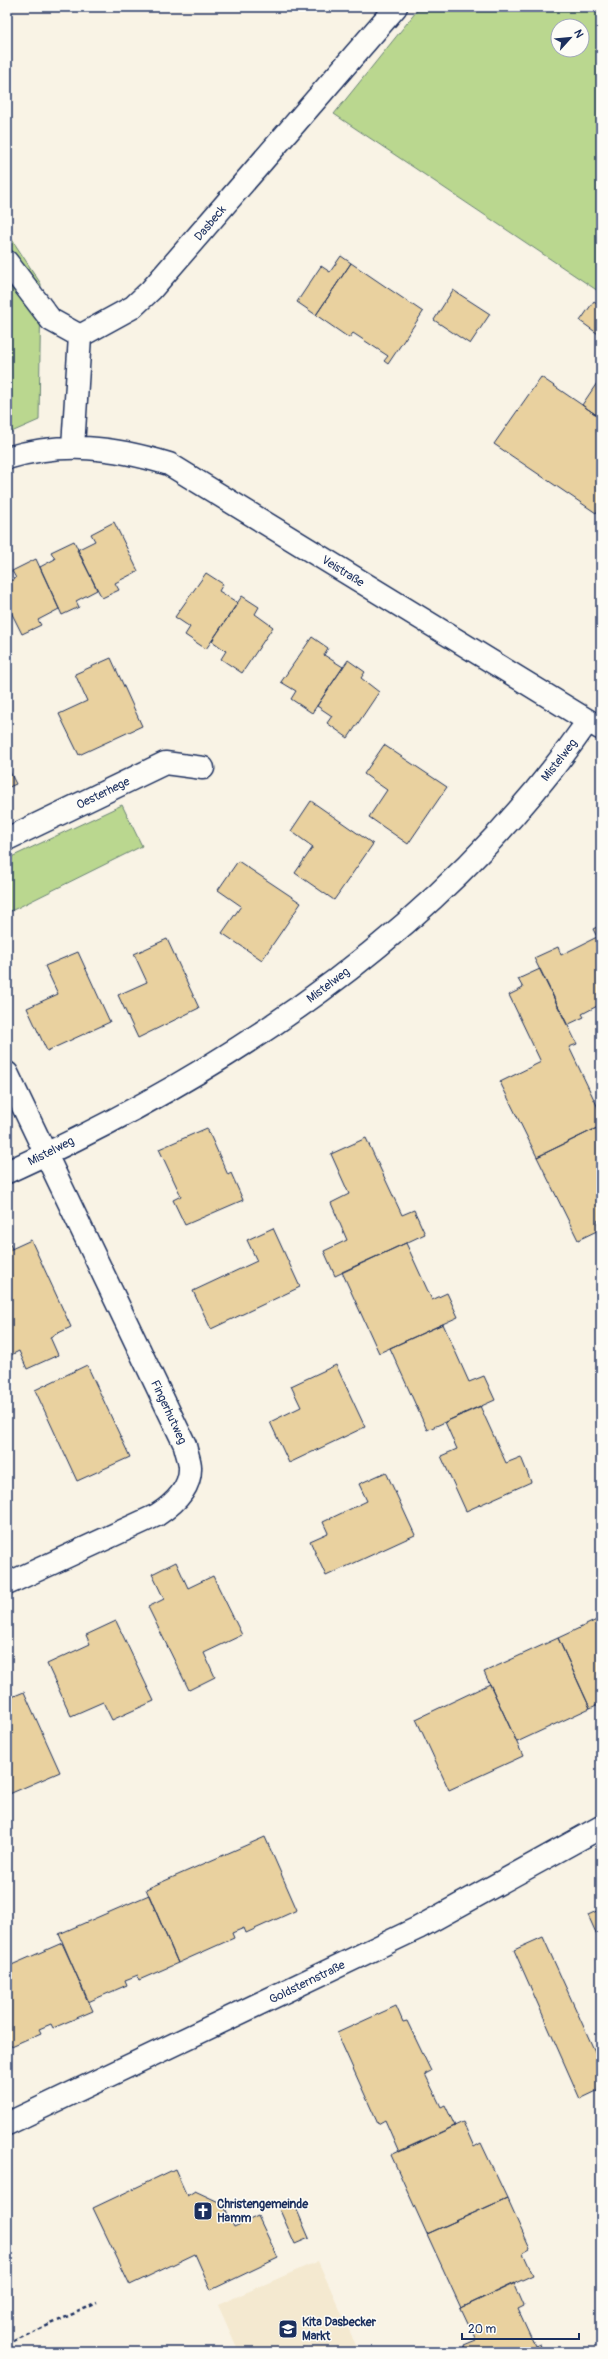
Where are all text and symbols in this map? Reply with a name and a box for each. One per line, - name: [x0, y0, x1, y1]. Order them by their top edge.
- north arrow: [550, 18, 590, 58]
- text: N: [571, 27, 586, 40]
- street label: Dasbeck: [191, 203, 229, 244]
- street label: Veistraße: [319, 552, 367, 590]
- street label: Mistelweg: [538, 736, 581, 785]
- street label: Oesterhege: [74, 774, 132, 813]
- street label: Mistelweg: [304, 964, 353, 1006]
- street label: Mistelweg: [26, 1133, 77, 1169]
- street label: Fingerhutweg: [147, 1378, 190, 1447]
- street label: Goldsternstraße: [267, 1958, 348, 2007]
- place label: Christengemeinde Hamm: [217, 2197, 309, 2226]
- church icon: Christengemeinde Hamm: [192, 2200, 214, 2222]
- place label: Kita Dasbecker Markt: [302, 2315, 377, 2344]
- scale bar: [462, 2315, 579, 2341]
- school or university icon: Kita Dasbecker Markt: [277, 2318, 299, 2340]
- text: 20 m: [468, 2322, 497, 2337]

